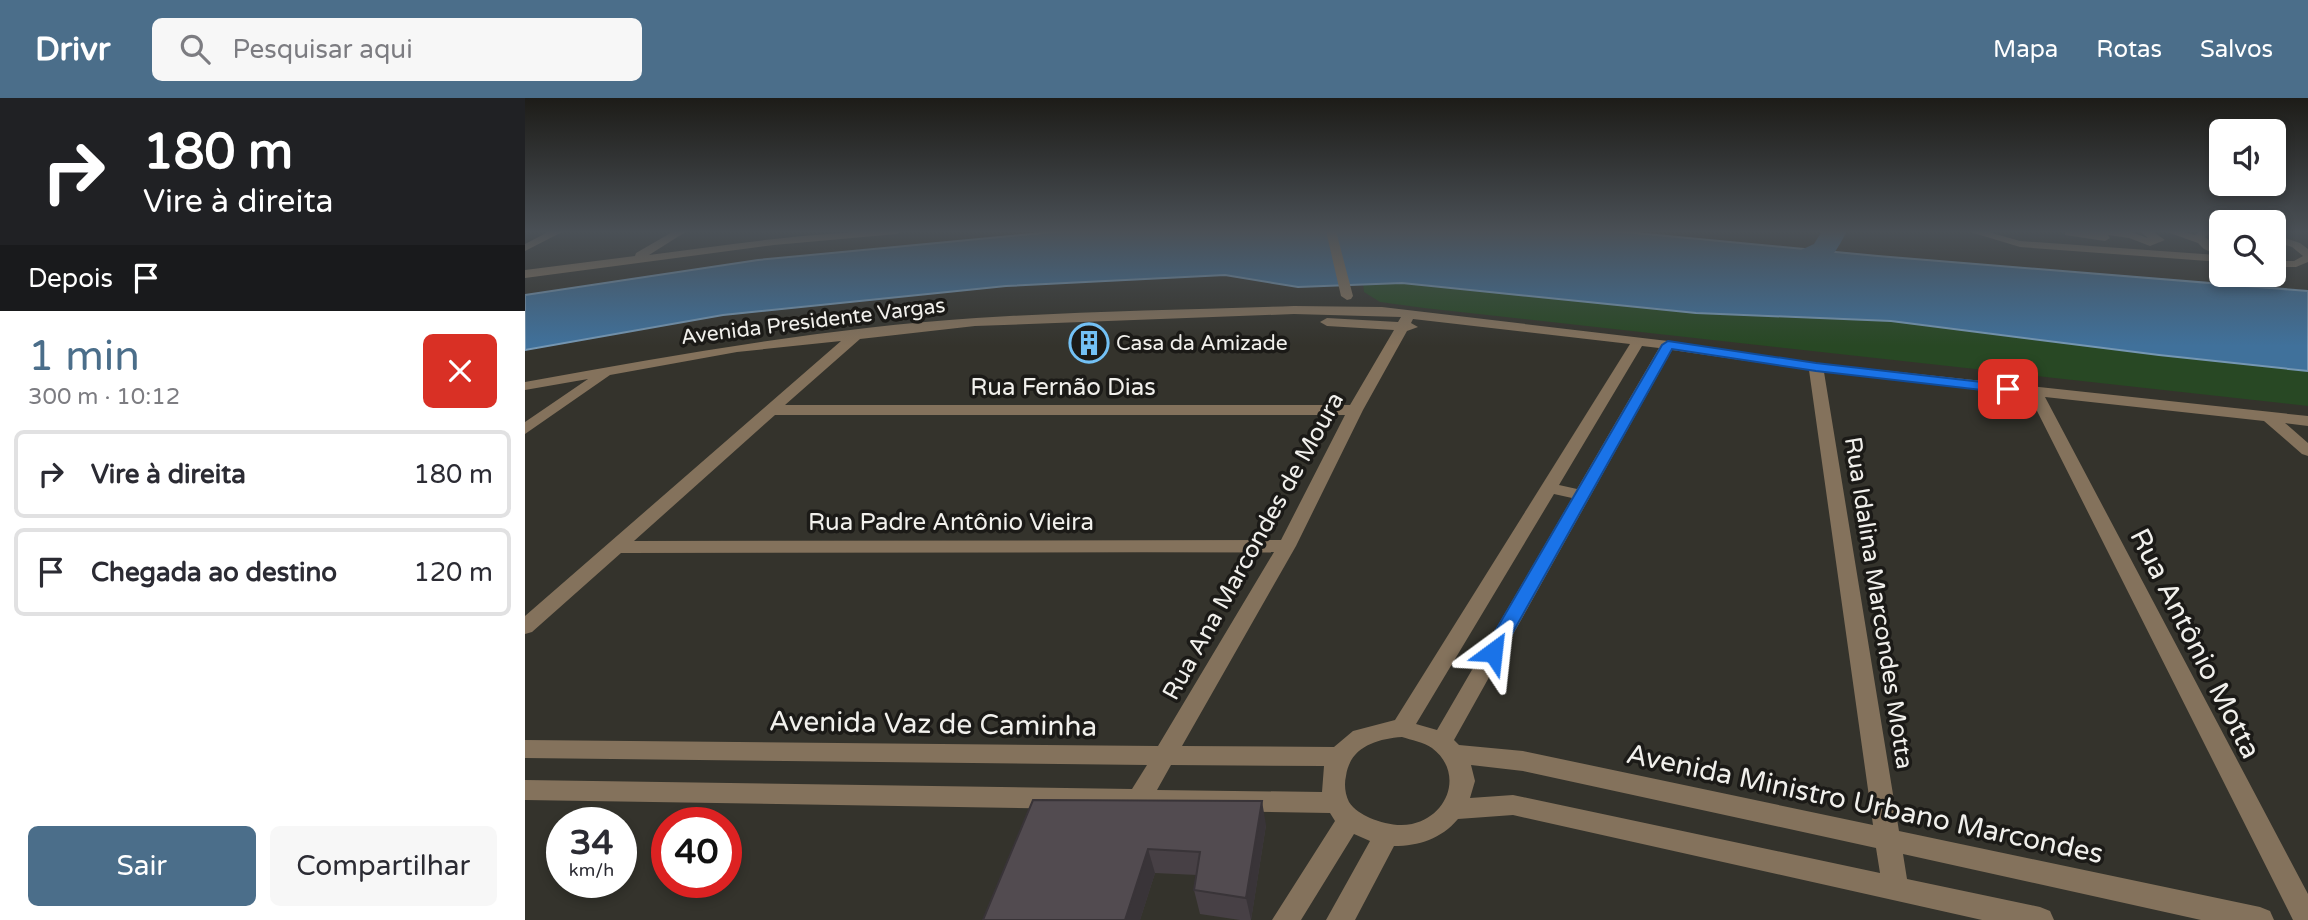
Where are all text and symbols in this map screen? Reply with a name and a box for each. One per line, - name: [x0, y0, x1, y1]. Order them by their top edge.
- search box: [152, 18, 642, 81]
- text: Drivr: [35, 30, 110, 69]
- icon: search: [176, 30, 214, 68]
- text: Pesquisar aqui: [232, 34, 413, 65]
- text: Mapa: [1993, 35, 2058, 64]
- text: Rotas: [2096, 35, 2162, 64]
- text: Salvos: [2200, 35, 2273, 64]
- map controls: [2209, 119, 2286, 287]
- button: sound: [2209, 119, 2286, 196]
- text: 180 m: [143, 123, 293, 182]
- icon: right: [28, 126, 119, 217]
- text: Vire à direita: [143, 183, 334, 221]
- button: search: [2209, 210, 2286, 287]
- icon: arrive: [127, 259, 165, 297]
- text: Depois: [28, 263, 113, 294]
- street label: Avenida Presidente Vargas: [679, 293, 947, 350]
- building icon: Casa da Amizade: [1068, 322, 1110, 364]
- text: 1 min: [28, 331, 140, 382]
- place label: Casa da Amizade: [1116, 331, 1288, 356]
- button: close: [423, 334, 497, 408]
- pin: [1978, 359, 2038, 419]
- icon: arrive: [1989, 370, 2027, 408]
- street label: Rua Fernão Dias: [970, 373, 1156, 402]
- text: 300 m · 10:12: [28, 383, 180, 411]
- street label: Rua Ana Marcondes de Moura: [1157, 387, 1350, 705]
- street label: Rua Idalina Marcondes Motta: [1838, 435, 1919, 771]
- icon: right: [32, 455, 70, 493]
- text: Vire à direita: [91, 459, 246, 490]
- text: 180 m: [413, 459, 493, 490]
- street label: Rua Padre Antônio Vieira: [808, 508, 1094, 537]
- street label: Rua Antônio Motta: [2122, 523, 2268, 764]
- icon: arrive: [32, 553, 70, 591]
- text: Chegada ao destino: [91, 557, 337, 588]
- text: 120 m: [413, 557, 493, 588]
- position arrow: [1456, 615, 1530, 689]
- street label: Avenida Vaz de Caminha: [768, 704, 1097, 744]
- street label: Avenida Ministro Urbano Marcondes: [1623, 737, 2106, 871]
- speed limit sign: 40: [651, 807, 742, 898]
- text: 34: [570, 822, 613, 864]
- button: Sair: [28, 826, 256, 906]
- button: Compartilhar: [270, 826, 497, 906]
- text: km/h: [569, 859, 614, 881]

